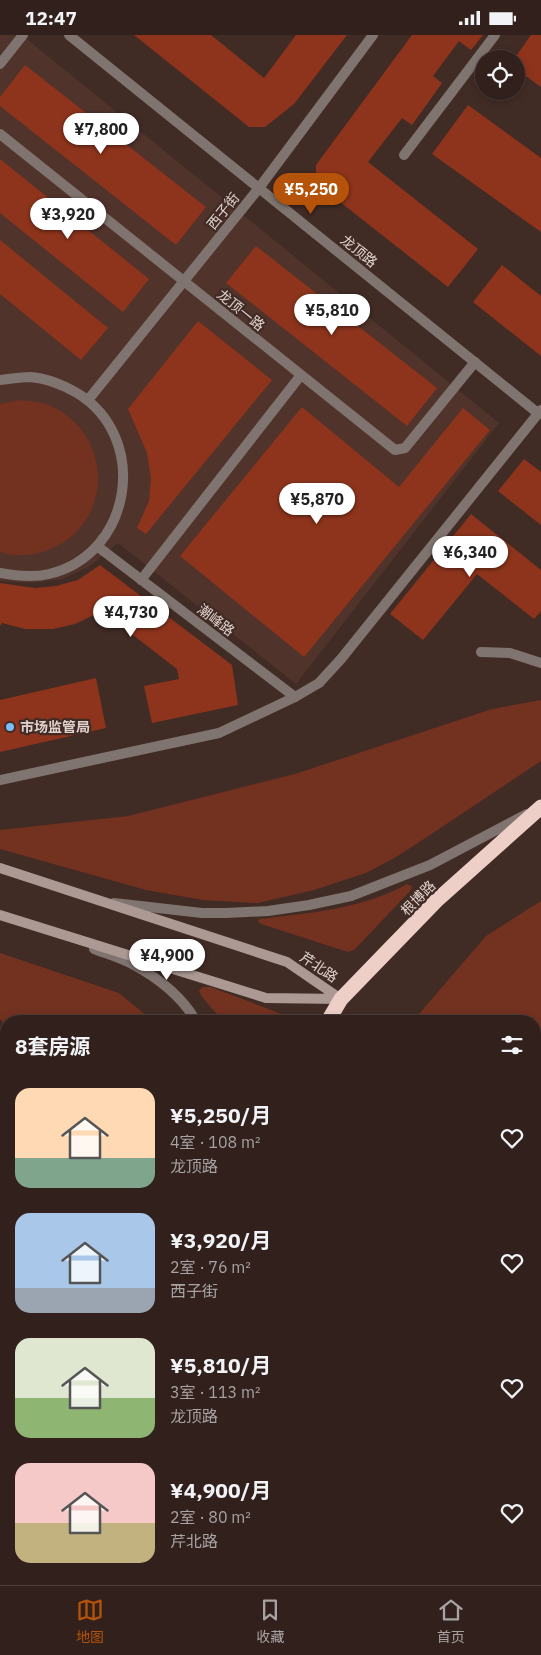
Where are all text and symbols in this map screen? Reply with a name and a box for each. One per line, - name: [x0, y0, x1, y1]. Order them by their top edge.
- text: 12:47: [25, 6, 77, 30]
- map controls: [475, 50, 525, 100]
- button: locate: [475, 50, 525, 100]
- pin: ¥7,800: [60, 113, 142, 155]
- text: ¥7,800: [74, 119, 128, 139]
- pin: ¥5,250: [270, 173, 352, 215]
- text: ¥5,250: [284, 179, 338, 199]
- street label: 西子街: [203, 189, 243, 233]
- pin: ¥3,920: [27, 197, 109, 240]
- text: ¥3,920: [41, 204, 95, 224]
- street label: 龙顶路: [337, 231, 381, 271]
- street label: 龙顶一路: [214, 285, 268, 335]
- pin: ¥5,810: [291, 293, 373, 336]
- text: ¥5,810: [305, 300, 359, 320]
- pin: ¥5,870: [276, 483, 358, 525]
- text: ¥5,870: [290, 489, 344, 509]
- pin: ¥6,340: [429, 535, 511, 578]
- text: ¥6,340: [443, 542, 497, 562]
- pin: ¥4,730: [90, 595, 172, 638]
- street label: 潮峰路: [194, 600, 238, 640]
- text: ¥4,730: [104, 602, 158, 622]
- place label: 市场监管局: [20, 718, 90, 736]
- marker: 市场监管局: [4, 721, 16, 733]
- street label: 根博路: [397, 877, 439, 919]
- pin: ¥4,900: [126, 939, 208, 981]
- text: ¥4,900: [140, 945, 194, 965]
- street label: 芹北路: [297, 948, 341, 986]
- icon: filters: [498, 1031, 526, 1059]
- text: 8套房源: [15, 1032, 91, 1060]
- text: ¥5,250/月: [170, 1101, 271, 1129]
- icon: home: [55, 1108, 115, 1168]
- icon: heart: [498, 1124, 526, 1152]
- text: 4室 · 108 m²: [170, 1132, 260, 1152]
- text: 龙顶路: [170, 1156, 218, 1176]
- text: ¥3,920/月: [170, 1226, 271, 1254]
- icon: home: [55, 1233, 115, 1293]
- icon: heart: [498, 1249, 526, 1277]
- text: 2室 · 76 m²: [170, 1257, 251, 1277]
- text: 西子街: [170, 1281, 218, 1301]
- text: ¥5,810/月: [170, 1351, 271, 1379]
- icon: home: [55, 1358, 115, 1418]
- icon: heart: [498, 1374, 526, 1402]
- text: 3室 · 113 m²: [170, 1382, 260, 1402]
- text: 龙顶路: [170, 1406, 218, 1426]
- text: ¥4,900/月: [170, 1476, 271, 1504]
- icon: home: [55, 1483, 115, 1543]
- icon: heart: [498, 1499, 526, 1527]
- text: 2室 · 80 m²: [170, 1507, 251, 1527]
- text: 芹北路: [170, 1531, 218, 1551]
- tab: 地图: [76, 1596, 104, 1646]
- tab: 收藏: [256, 1596, 284, 1646]
- tab: 首页: [437, 1596, 465, 1646]

